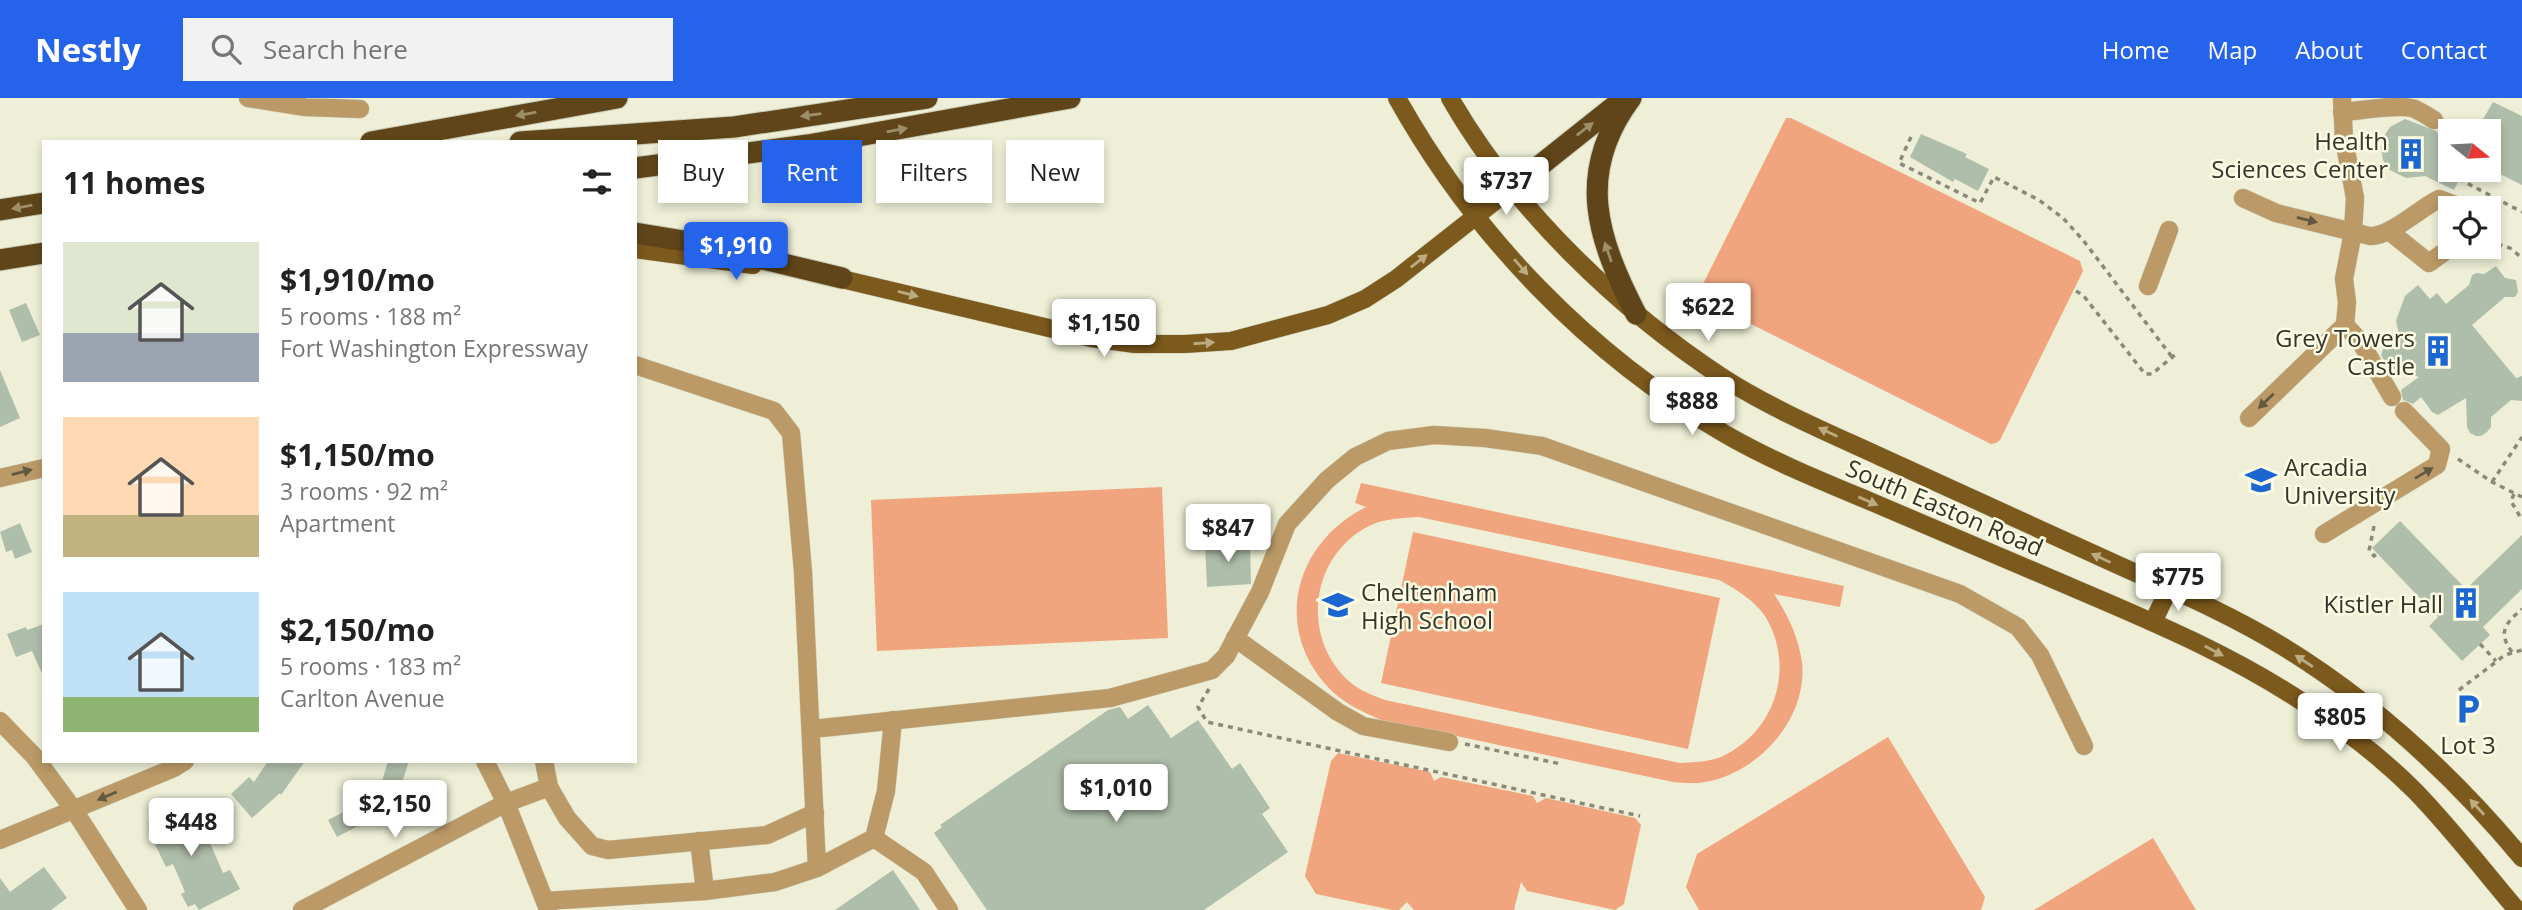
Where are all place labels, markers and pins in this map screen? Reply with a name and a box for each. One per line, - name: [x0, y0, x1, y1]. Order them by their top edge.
- place label: Health Sciences Center: [2211, 124, 2388, 185]
- building icon: Health Sciences Center: [2394, 137, 2428, 171]
- pin: $737: [1465, 158, 1547, 217]
- pin: $1,910: [679, 222, 793, 282]
- pin: $622: [1667, 284, 1749, 343]
- pin: $1,150: [1047, 300, 1161, 359]
- place label: Grey Towers Castle: [2275, 321, 2415, 382]
- building icon: Grey Towers Castle: [2421, 334, 2455, 368]
- pin: $888: [1651, 378, 1733, 437]
- place label: Arcadia University: [2284, 450, 2397, 511]
- school or university icon: Arcadia University: [2244, 463, 2278, 497]
- pin: $847: [1187, 504, 1269, 564]
- pin: $775: [2137, 554, 2219, 613]
- place label: Cheltenham High School: [1361, 575, 1497, 636]
- building icon: Kistler Hall: [2449, 586, 2483, 620]
- place label: Kistler Hall: [2324, 587, 2443, 620]
- school or university icon: Cheltenham High School: [1321, 588, 1355, 622]
- parking icon: Lot 3: [2451, 692, 2485, 726]
- pin: $805: [2299, 694, 2381, 753]
- place label: Lot 3: [2440, 728, 2496, 761]
- pin: $1,010: [1059, 764, 1173, 824]
- pin: $2,150: [338, 780, 452, 840]
- pin: $448: [150, 798, 232, 858]

